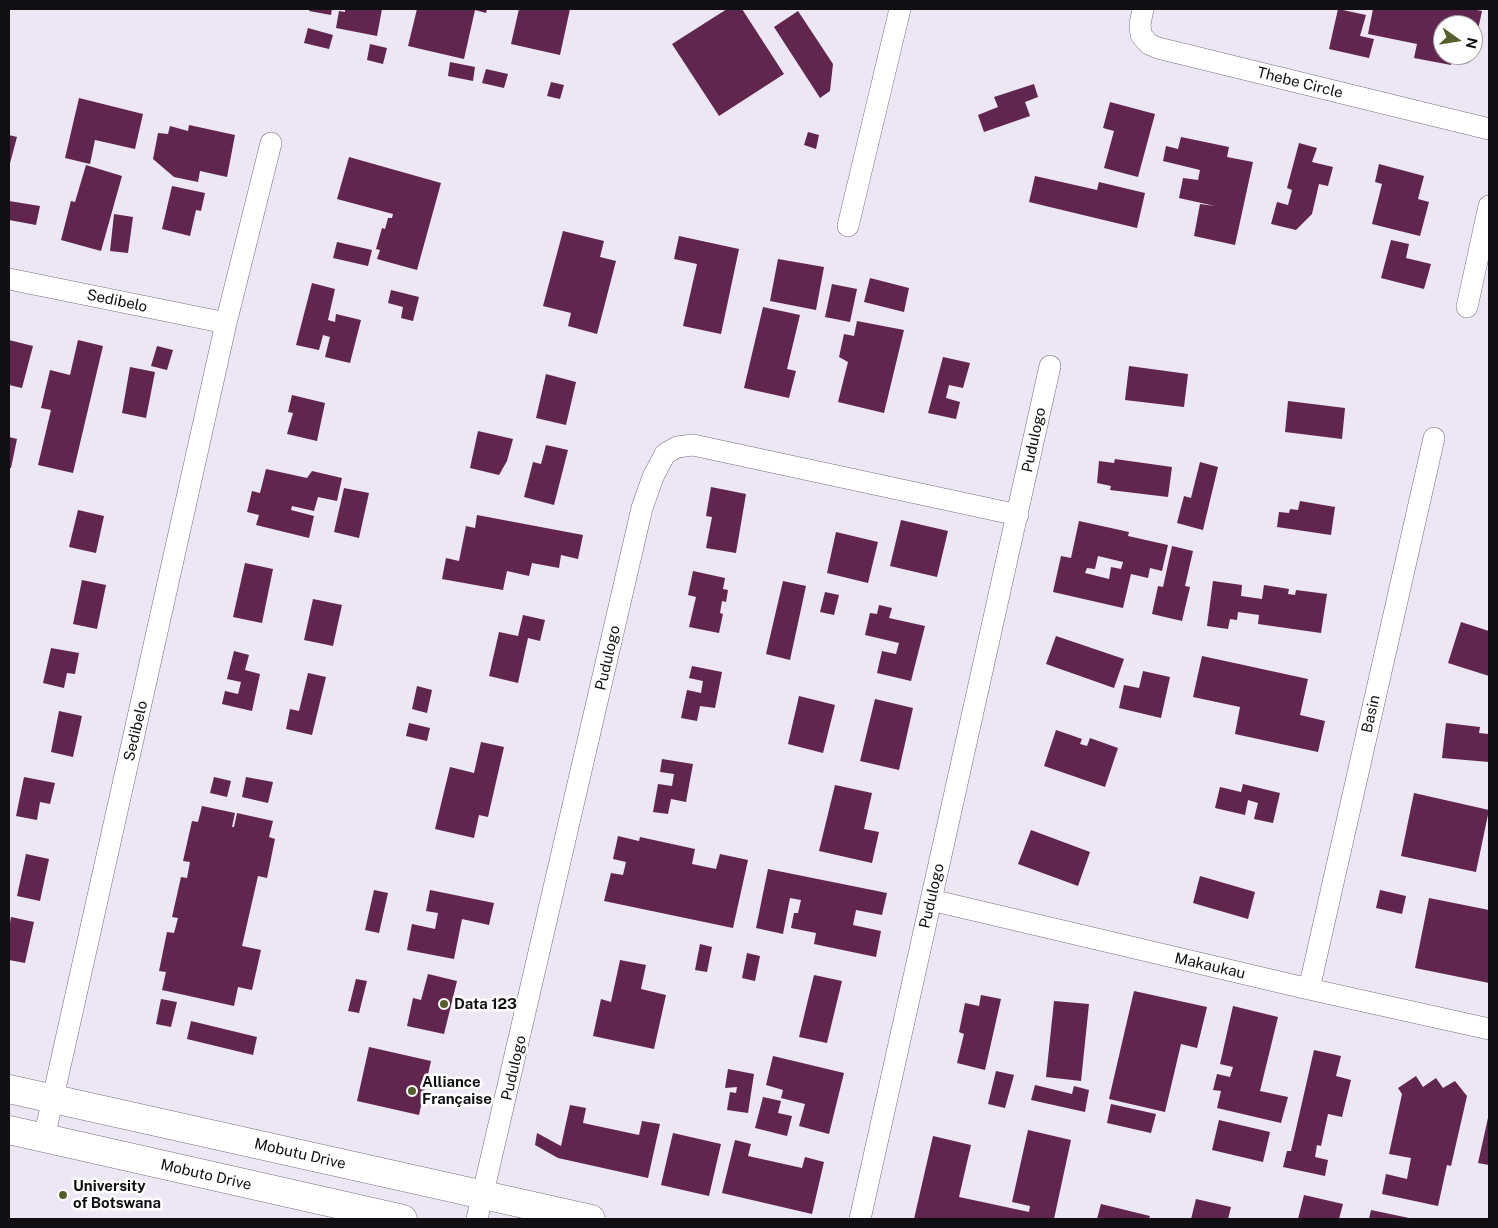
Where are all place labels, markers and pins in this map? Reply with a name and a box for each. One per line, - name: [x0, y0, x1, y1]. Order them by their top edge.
- place label: Data 123: [454, 995, 517, 1013]
- marker: Data 123: [438, 998, 450, 1010]
- place label: Alliance Française: [422, 1073, 492, 1108]
- marker: Alliance Française: [406, 1085, 418, 1097]
- place label: University of Botswana: [73, 1177, 161, 1212]
- marker: University of Botswana: [57, 1189, 69, 1201]

